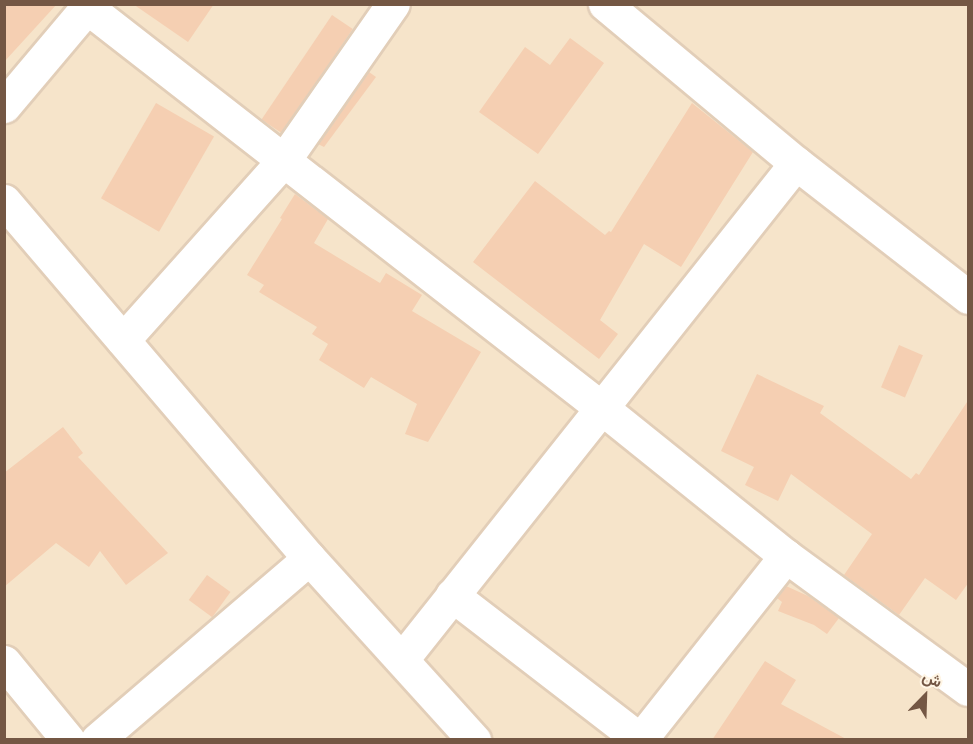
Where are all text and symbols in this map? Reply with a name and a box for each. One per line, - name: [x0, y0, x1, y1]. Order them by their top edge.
- north arrow: [895, 666, 955, 726]
- text: ش: [919, 666, 945, 692]

